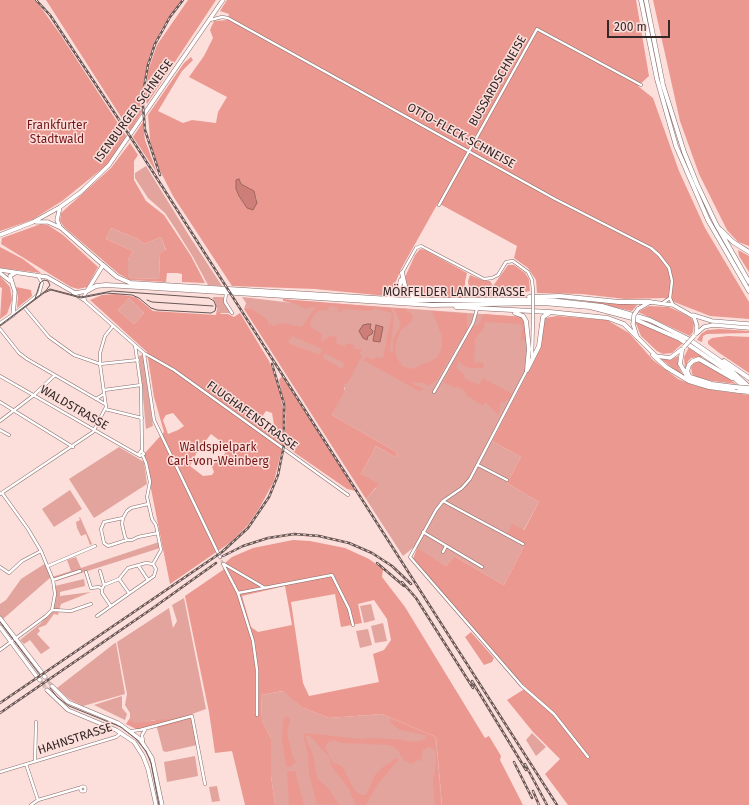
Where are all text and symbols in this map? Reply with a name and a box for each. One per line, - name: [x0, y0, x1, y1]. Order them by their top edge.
- scale bar: [609, 12, 672, 38]
- text: 200 m: [614, 20, 647, 34]
- street label: BUSSARDSCHNEISE: [466, 33, 530, 129]
- street label: ISENBURGER SCHNEISE: [92, 57, 176, 165]
- street label: OTTO-FLECK-SCHNEISE: [404, 100, 518, 172]
- park label: Frankfurter Stadtwald: [27, 119, 87, 147]
- street label: MÖRFELDER LANDSTRASSE: [383, 286, 525, 300]
- street label: FLUGHAFENSTRASSE: [204, 378, 300, 454]
- street label: WALDSTRASSE: [37, 383, 111, 433]
- park label: Waldspielpark Carl-von-Weinberg: [167, 441, 269, 469]
- street label: HAHNSTRASSE: [36, 720, 114, 758]

